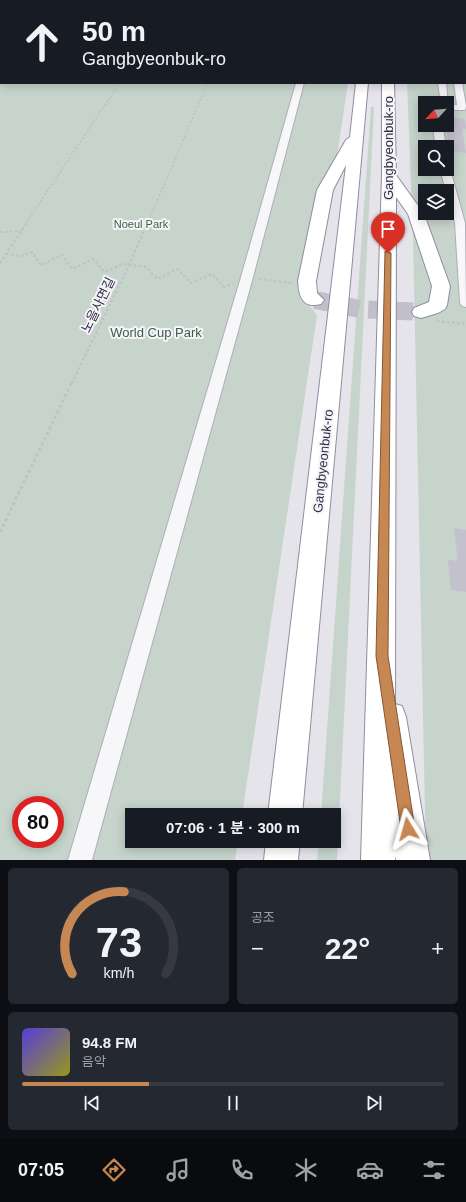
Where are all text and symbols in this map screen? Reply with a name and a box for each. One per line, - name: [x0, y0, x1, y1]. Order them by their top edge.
- icon: ahead: [16, 16, 68, 68]
- text: 50 m: [82, 16, 146, 47]
- text: Gangbyeonbuk-ro: [82, 49, 226, 69]
- street label: Gangbyeonbuk-ro: [381, 96, 396, 200]
- north arrow: [418, 96, 454, 132]
- map controls: [418, 96, 454, 220]
- button: search: [418, 140, 454, 176]
- button: layers: [418, 184, 454, 220]
- pin: [371, 212, 405, 253]
- park label: Noeul Park: [114, 218, 169, 230]
- icon: arrive: [377, 218, 399, 240]
- street label: 노을사면길: [78, 275, 118, 335]
- park label: World Cup Park: [110, 325, 202, 340]
- street label: Gangbyeonbuk-ro: [310, 408, 336, 514]
- speed limit sign: 80: [12, 796, 64, 848]
- position arrow: [387, 808, 429, 850]
- text: 07:06 · 1 분 · 300 m: [166, 819, 300, 836]
- text: 공조: [251, 910, 275, 925]
- text: 73: [95, 919, 142, 966]
- text: 22°: [325, 932, 370, 965]
- text: −: [251, 936, 264, 961]
- text: +: [431, 936, 444, 961]
- text: km/h: [103, 965, 134, 981]
- text: 94.8 FM: [82, 1034, 137, 1051]
- text: 음악: [82, 1054, 106, 1069]
- icon: previous: [81, 1092, 103, 1114]
- icon: pause: [222, 1092, 244, 1114]
- icon: next: [363, 1092, 385, 1114]
- icon: directions: [100, 1156, 128, 1184]
- icon: music: [164, 1156, 192, 1184]
- icon: phone: [228, 1156, 256, 1184]
- icon: climate: [292, 1156, 320, 1184]
- icon: car: [356, 1156, 384, 1184]
- icon: filters: [420, 1156, 448, 1184]
- text: 07:05: [18, 1160, 64, 1180]

